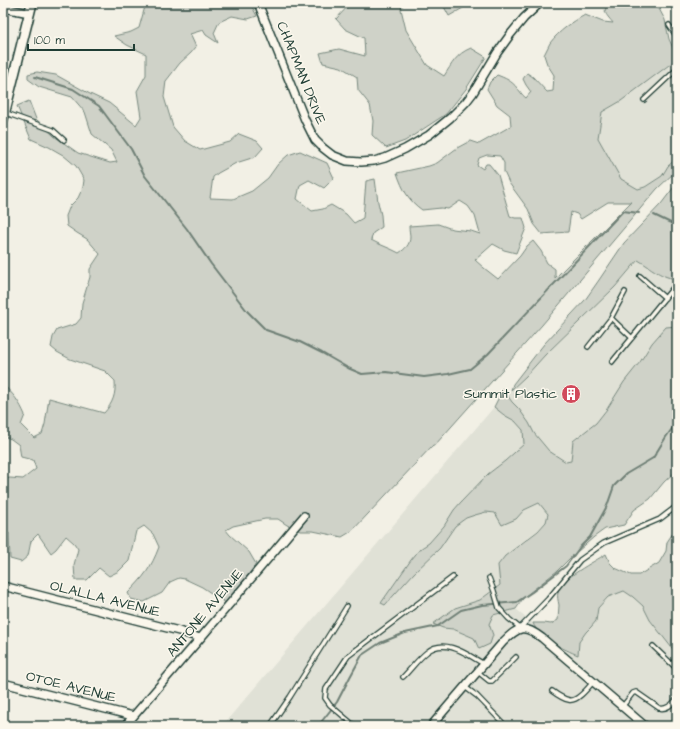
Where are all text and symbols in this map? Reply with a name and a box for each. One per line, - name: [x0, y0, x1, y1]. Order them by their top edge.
- street label: CHAPMAN DRIVE: [271, 19, 331, 128]
- scale bar: [28, 26, 134, 52]
- text: 100 m: [34, 32, 65, 49]
- building icon: Summit Plastic: [560, 383, 582, 405]
- place label: Summit Plastic: [464, 384, 557, 404]
- street label: ANTONE AVENUE: [162, 564, 248, 661]
- street label: OLALLA AVENUE: [48, 576, 163, 623]
- street label: OTOE AVENUE: [24, 666, 119, 708]

